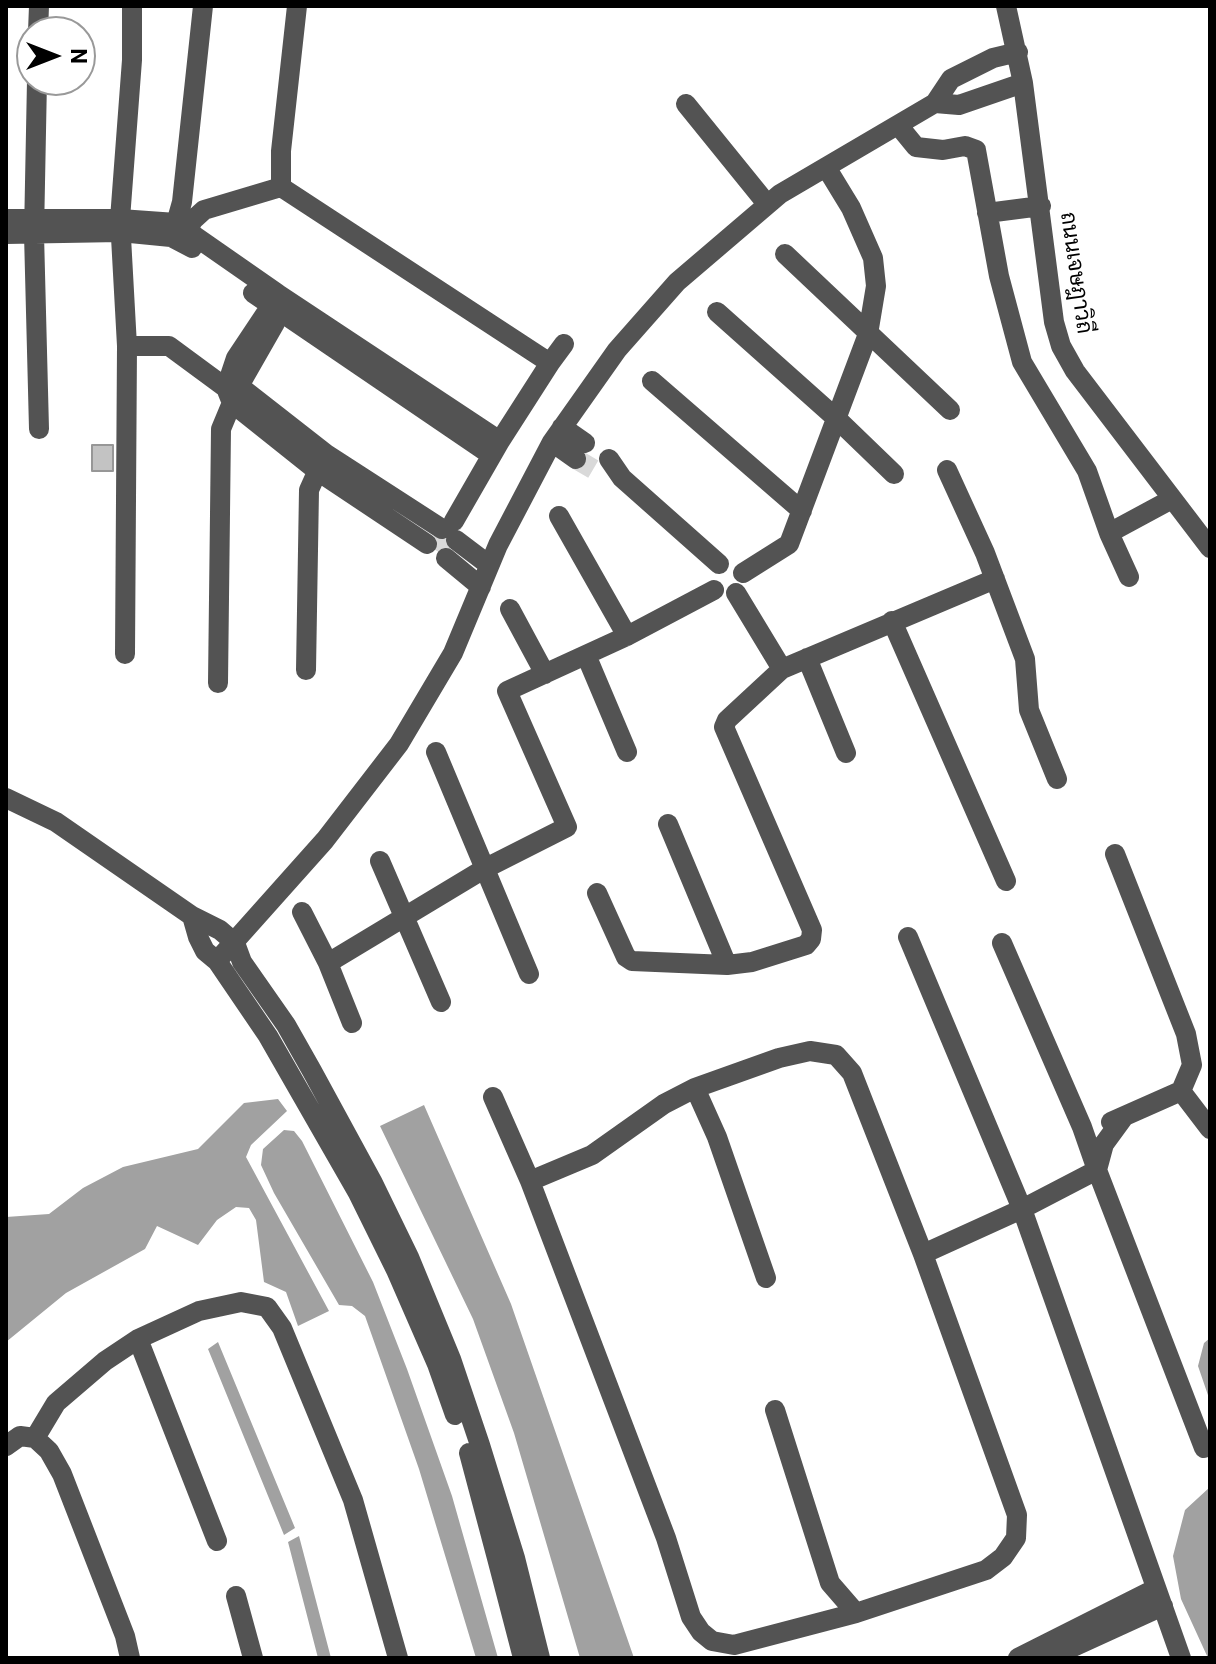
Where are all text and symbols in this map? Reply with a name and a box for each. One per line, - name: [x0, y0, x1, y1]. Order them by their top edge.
- north arrow: [16, 16, 96, 96]
- text: N: [66, 48, 91, 64]
- street label: ถนนเจษฎาวิถี: [1053, 210, 1097, 336]

